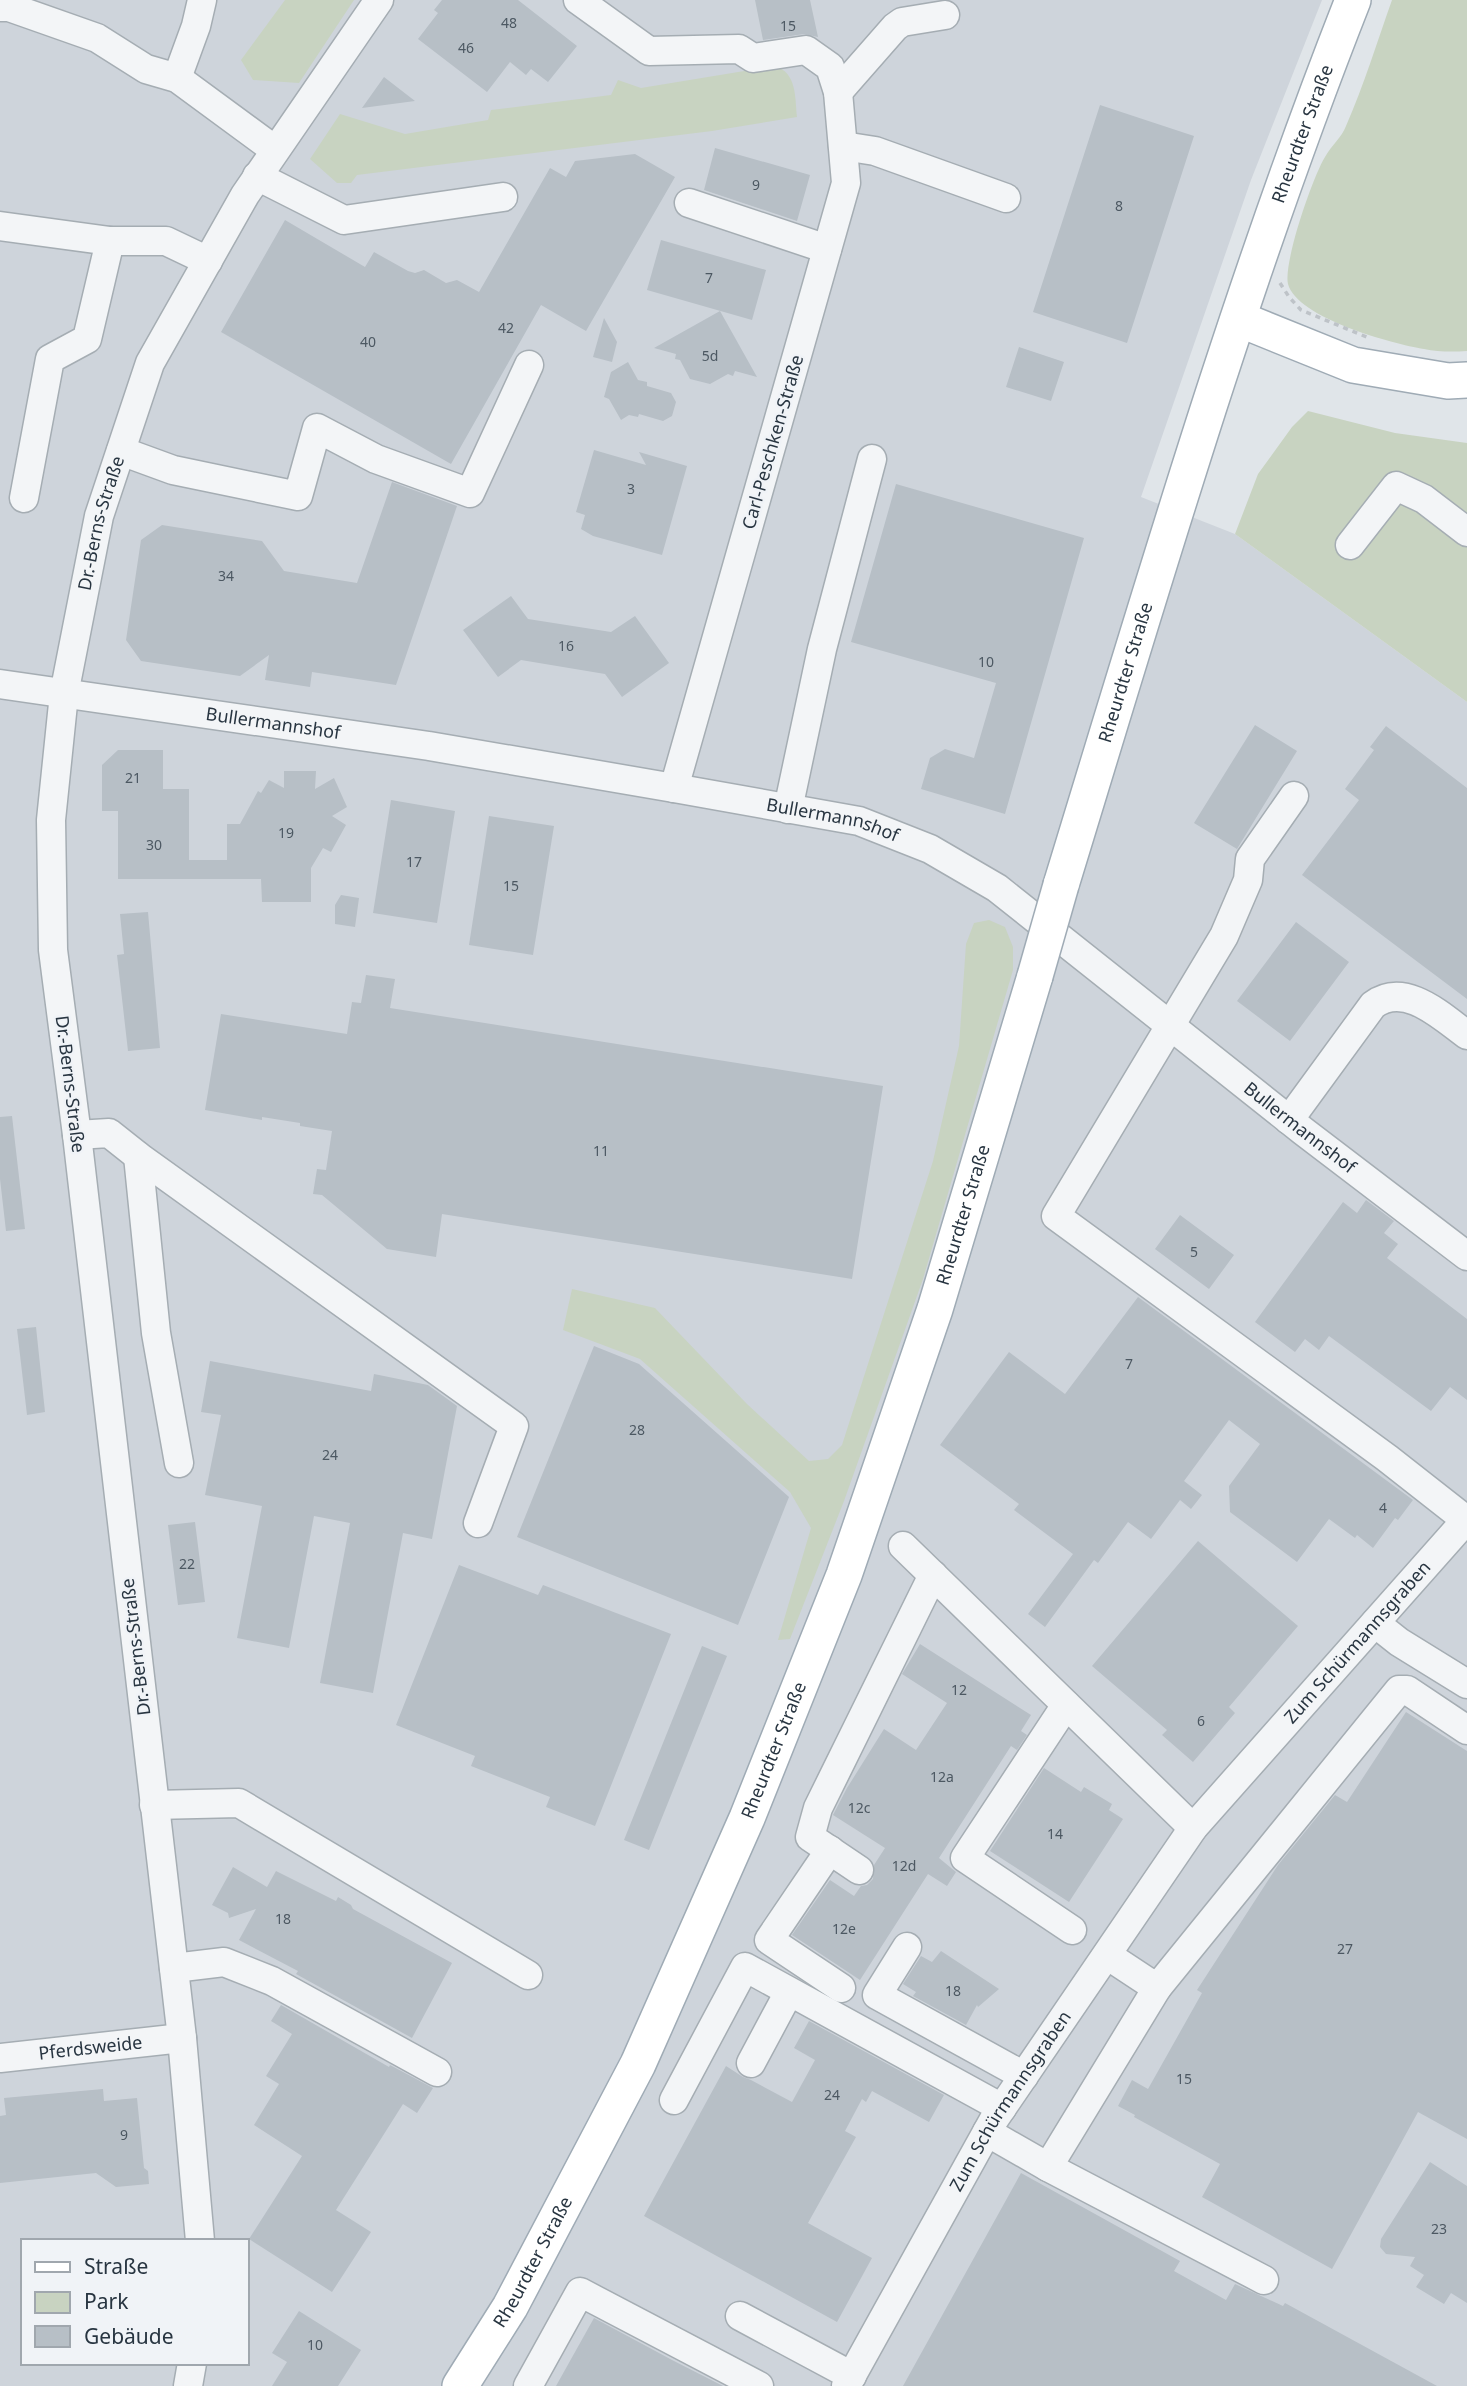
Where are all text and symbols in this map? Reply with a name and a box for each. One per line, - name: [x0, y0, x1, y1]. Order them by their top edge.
- house number: 48: [501, 13, 517, 32]
- house number: 15: [780, 16, 796, 35]
- house number: 46: [458, 38, 474, 57]
- street label: Rheurdter Straße: [1265, 61, 1338, 206]
- house number: 9: [752, 175, 760, 194]
- house number: 8: [1115, 196, 1123, 215]
- house number: 7: [705, 268, 713, 287]
- house number: 42: [498, 318, 514, 337]
- house number: 40: [360, 332, 376, 351]
- house number: 5d: [702, 346, 718, 365]
- street label: Carl-Peschken-Straße: [736, 352, 808, 532]
- street label: Dr.-Berns-Straße: [72, 452, 129, 592]
- house number: 3: [627, 479, 635, 498]
- house number: 34: [218, 566, 234, 585]
- street label: Rheurdter Straße: [1092, 599, 1158, 746]
- house number: 16: [558, 636, 574, 655]
- house number: 10: [978, 652, 994, 671]
- street label: Bullermannshof: [204, 701, 343, 744]
- house number: 21: [125, 768, 141, 787]
- street label: Bullermannshof: [765, 792, 904, 847]
- house number: 19: [278, 823, 294, 842]
- house number: 30: [146, 835, 162, 854]
- house number: 17: [406, 852, 422, 871]
- house number: 15: [503, 876, 519, 895]
- street label: Dr.-Berns-Straße: [51, 1014, 91, 1154]
- street label: Bullermannshof: [1239, 1076, 1362, 1179]
- house number: 11: [593, 1141, 609, 1160]
- street label: Rheurdter Straße: [930, 1142, 995, 1288]
- house number: 5: [1190, 1242, 1198, 1261]
- house number: 7: [1125, 1354, 1133, 1373]
- house number: 28: [629, 1420, 645, 1439]
- house number: 24: [322, 1445, 338, 1464]
- house number: 4: [1379, 1498, 1387, 1517]
- house number: 22: [179, 1554, 195, 1573]
- street label: Zum Schürmannsgraben: [1278, 1555, 1435, 1728]
- street label: Dr.-Berns-Straße: [115, 1577, 155, 1717]
- street label: Rheurdter Straße: [735, 1678, 811, 1822]
- house number: 12: [951, 1680, 967, 1699]
- house number: 6: [1197, 1711, 1205, 1730]
- house number: 12a: [930, 1767, 954, 1786]
- house number: 12c: [848, 1798, 871, 1817]
- house number: 14: [1047, 1824, 1063, 1843]
- house number: 12d: [892, 1856, 916, 1875]
- house number: 18: [275, 1909, 291, 1928]
- house number: 12e: [832, 1919, 856, 1938]
- house number: 27: [1337, 1939, 1353, 1958]
- house number: 18: [945, 1981, 961, 2000]
- street label: Zum Schürmannsgraben: [943, 2006, 1076, 2195]
- street label: Pferdsweide: [37, 2029, 143, 2065]
- house number: 15: [1176, 2069, 1192, 2088]
- house number: 24: [824, 2085, 840, 2104]
- house number: 9: [120, 2125, 128, 2144]
- street label: Rheurdter Straße: [487, 2192, 577, 2332]
- house number: 23: [1431, 2219, 1447, 2238]
- legend: [21, 2239, 248, 2365]
- text: Straße: [84, 2252, 148, 2280]
- text: Park: [84, 2287, 129, 2315]
- text: Gebäude: [84, 2322, 174, 2350]
- house number: 10: [307, 2335, 323, 2354]

